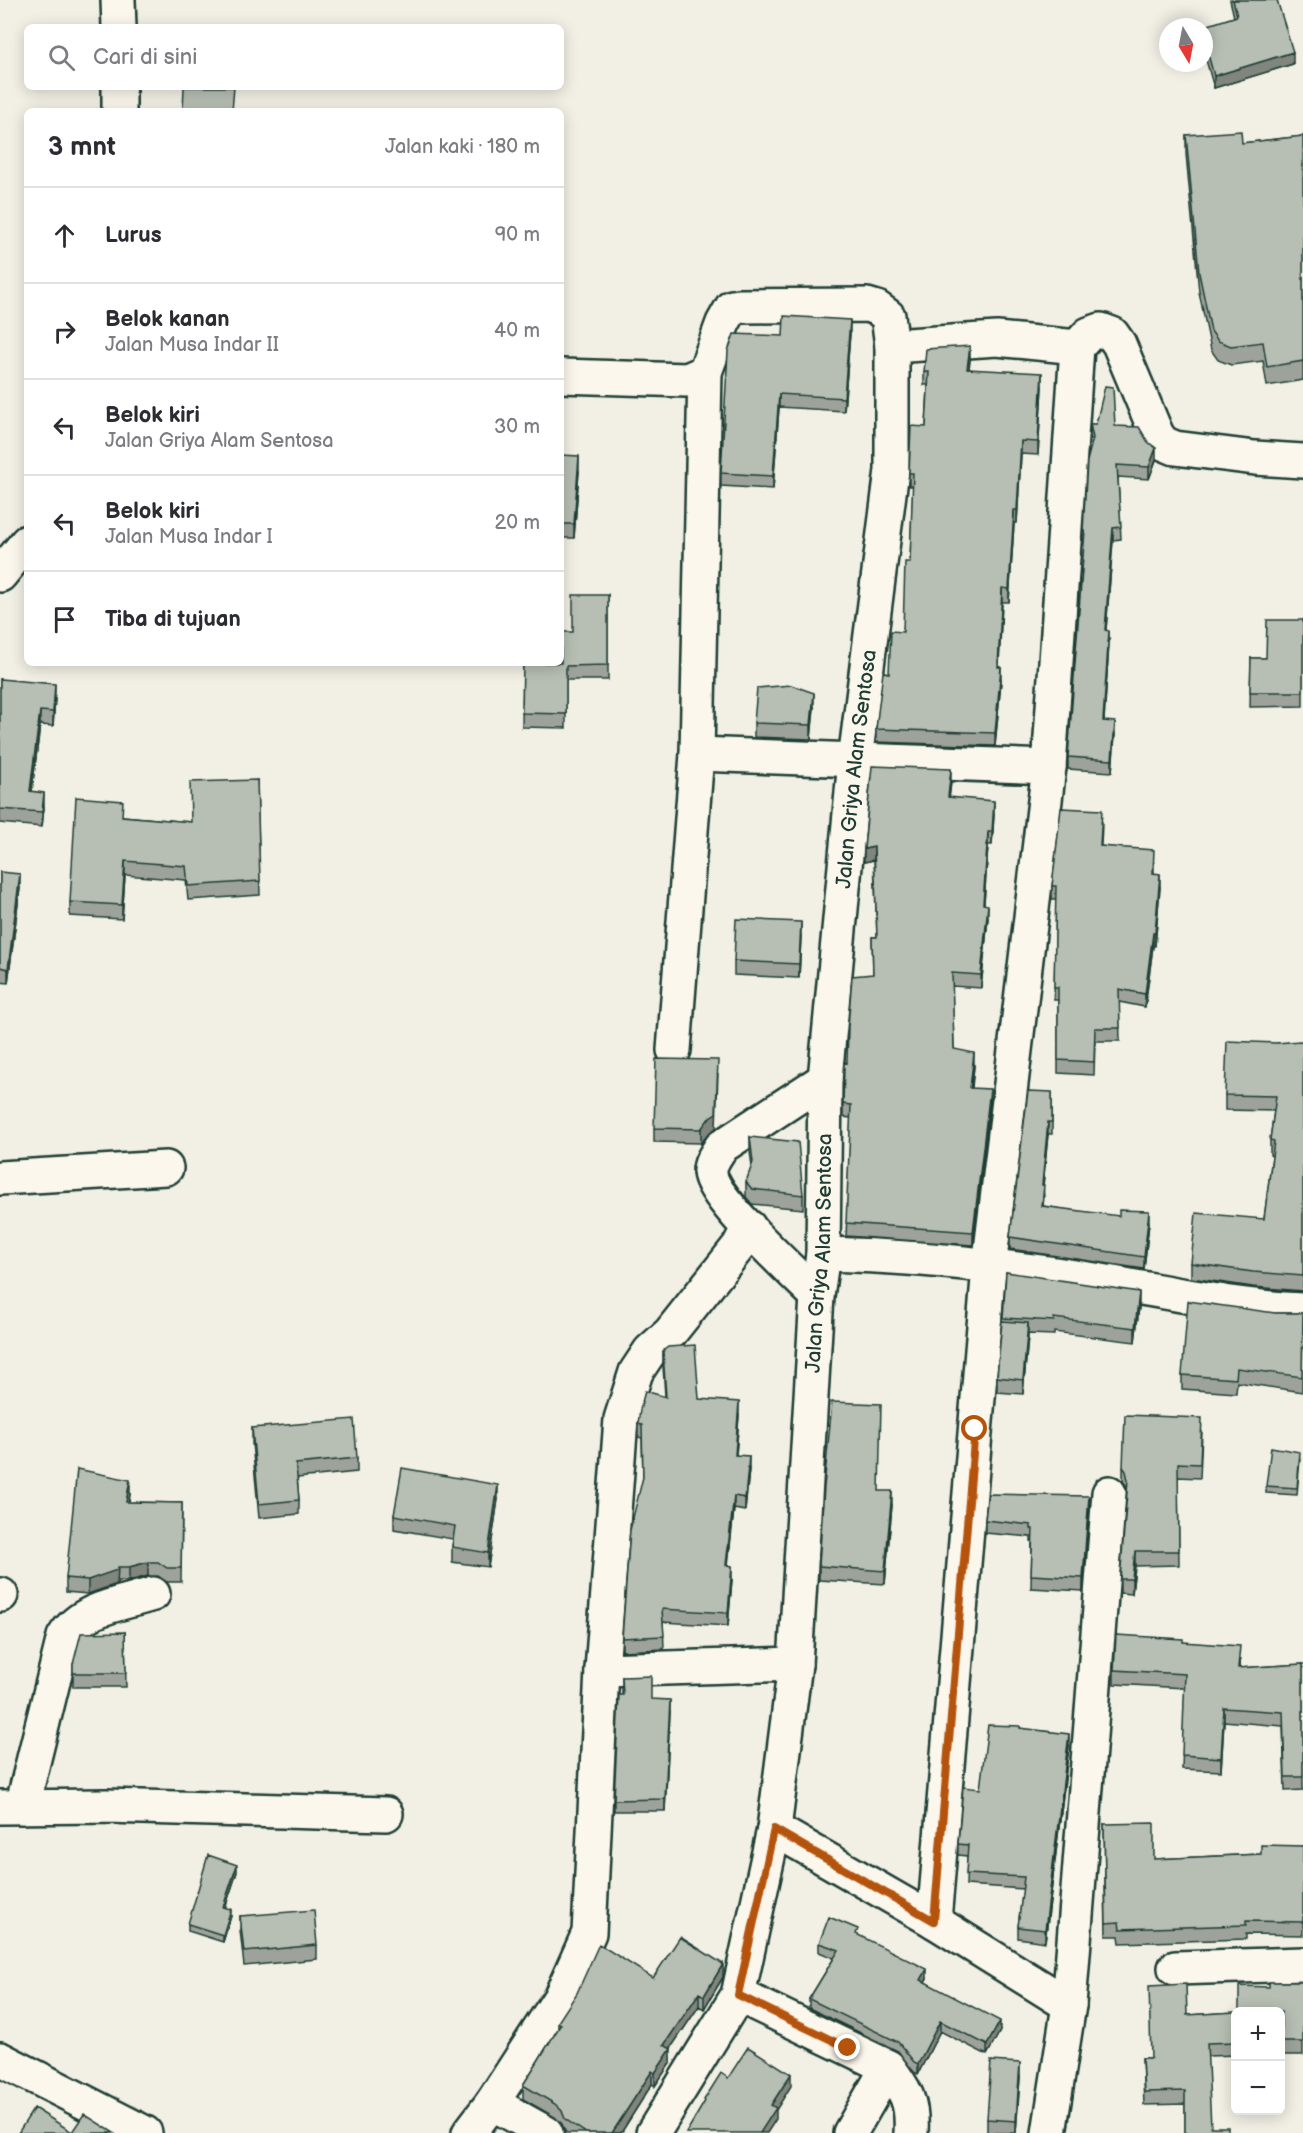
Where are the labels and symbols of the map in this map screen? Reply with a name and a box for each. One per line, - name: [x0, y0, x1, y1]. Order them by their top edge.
- north arrow: [1159, 18, 1213, 72]
- street label: Jalan Griya Alam Sentosa: [831, 648, 882, 890]
- street label: Jalan Griya Alam Sentosa: [800, 1133, 837, 1374]
- route start: [961, 1415, 987, 1441]
- route end: [834, 2034, 860, 2060]

